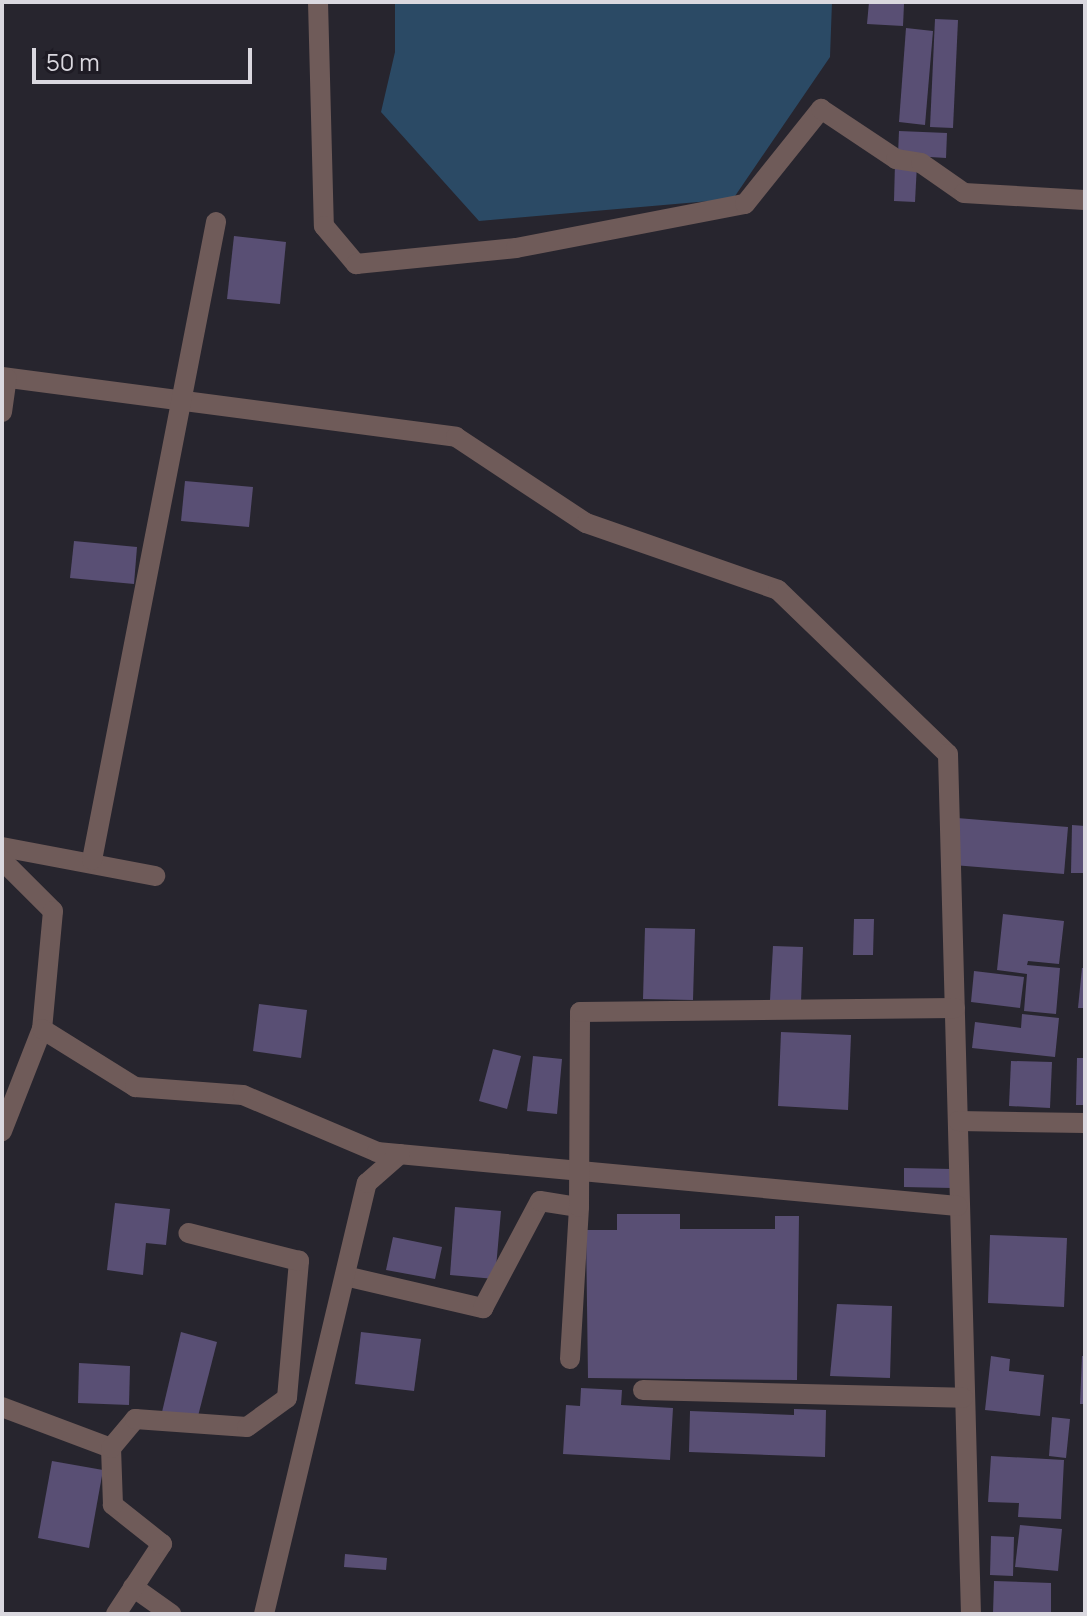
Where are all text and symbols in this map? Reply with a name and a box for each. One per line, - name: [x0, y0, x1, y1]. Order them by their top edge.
- scale bar: [36, 32, 256, 82]
- text: 50 m: [46, 45, 100, 78]

